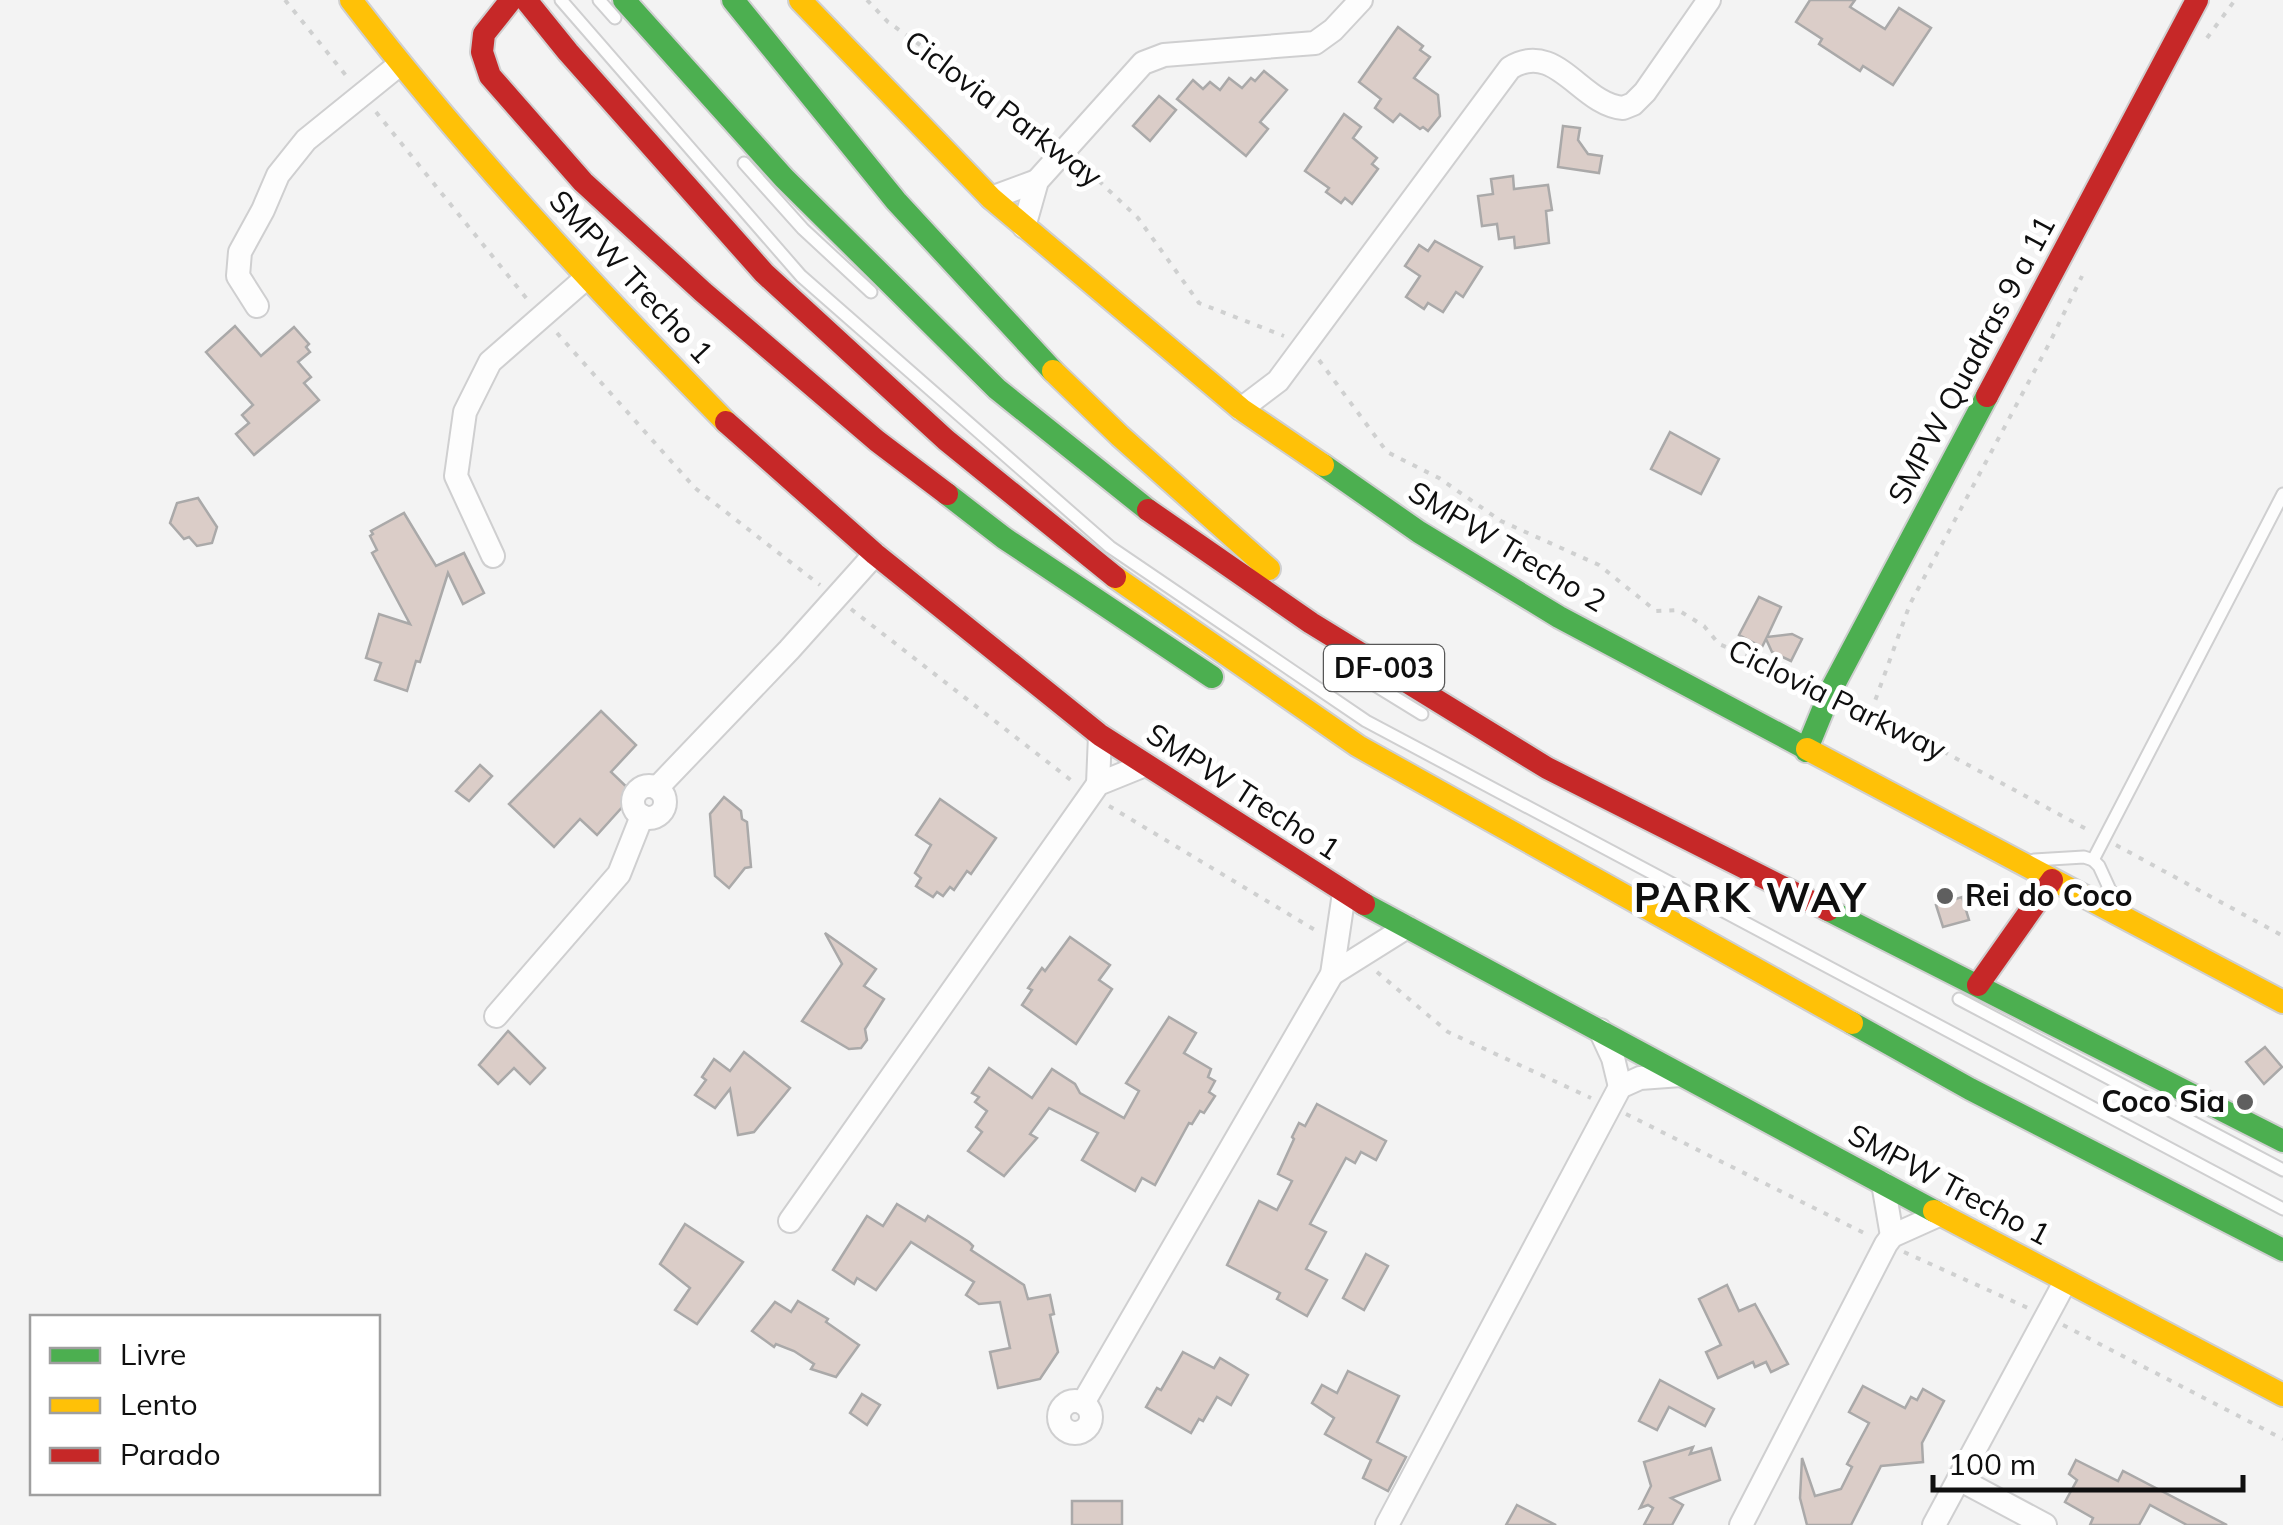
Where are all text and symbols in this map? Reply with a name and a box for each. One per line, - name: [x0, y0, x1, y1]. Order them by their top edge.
- street label: Ciclovia Parkway: [897, 22, 1110, 195]
- street label: SMPW Trecho 1: [542, 182, 722, 371]
- street label: SMPW Quadras 9 a 11: [1879, 209, 2063, 510]
- street label: SMPW Trecho 2: [1402, 472, 1613, 620]
- street label: Ciclovia Parkway: [1722, 630, 1953, 768]
- road number: DF-003: [1324, 645, 1444, 691]
- street label: SMPW Trecho 1: [1140, 714, 1348, 868]
- district label: PARK WAY: [1634, 872, 1868, 922]
- place label: Rei do Coco: [1965, 876, 2133, 914]
- marker: Rei do Coco: [1934, 885, 1956, 907]
- place label: Coco Sia: [2101, 1082, 2225, 1120]
- marker: Coco Sia: [2234, 1091, 2256, 1113]
- street label: SMPW Trecho 1: [1842, 1115, 2057, 1253]
- legend: [30, 1315, 380, 1495]
- text: Livre: [120, 1335, 186, 1373]
- text: Lento: [120, 1385, 198, 1423]
- scale bar: [1933, 1430, 2243, 1492]
- text: Parado: [120, 1435, 221, 1473]
- text: 100 m: [1948, 1445, 2036, 1483]

